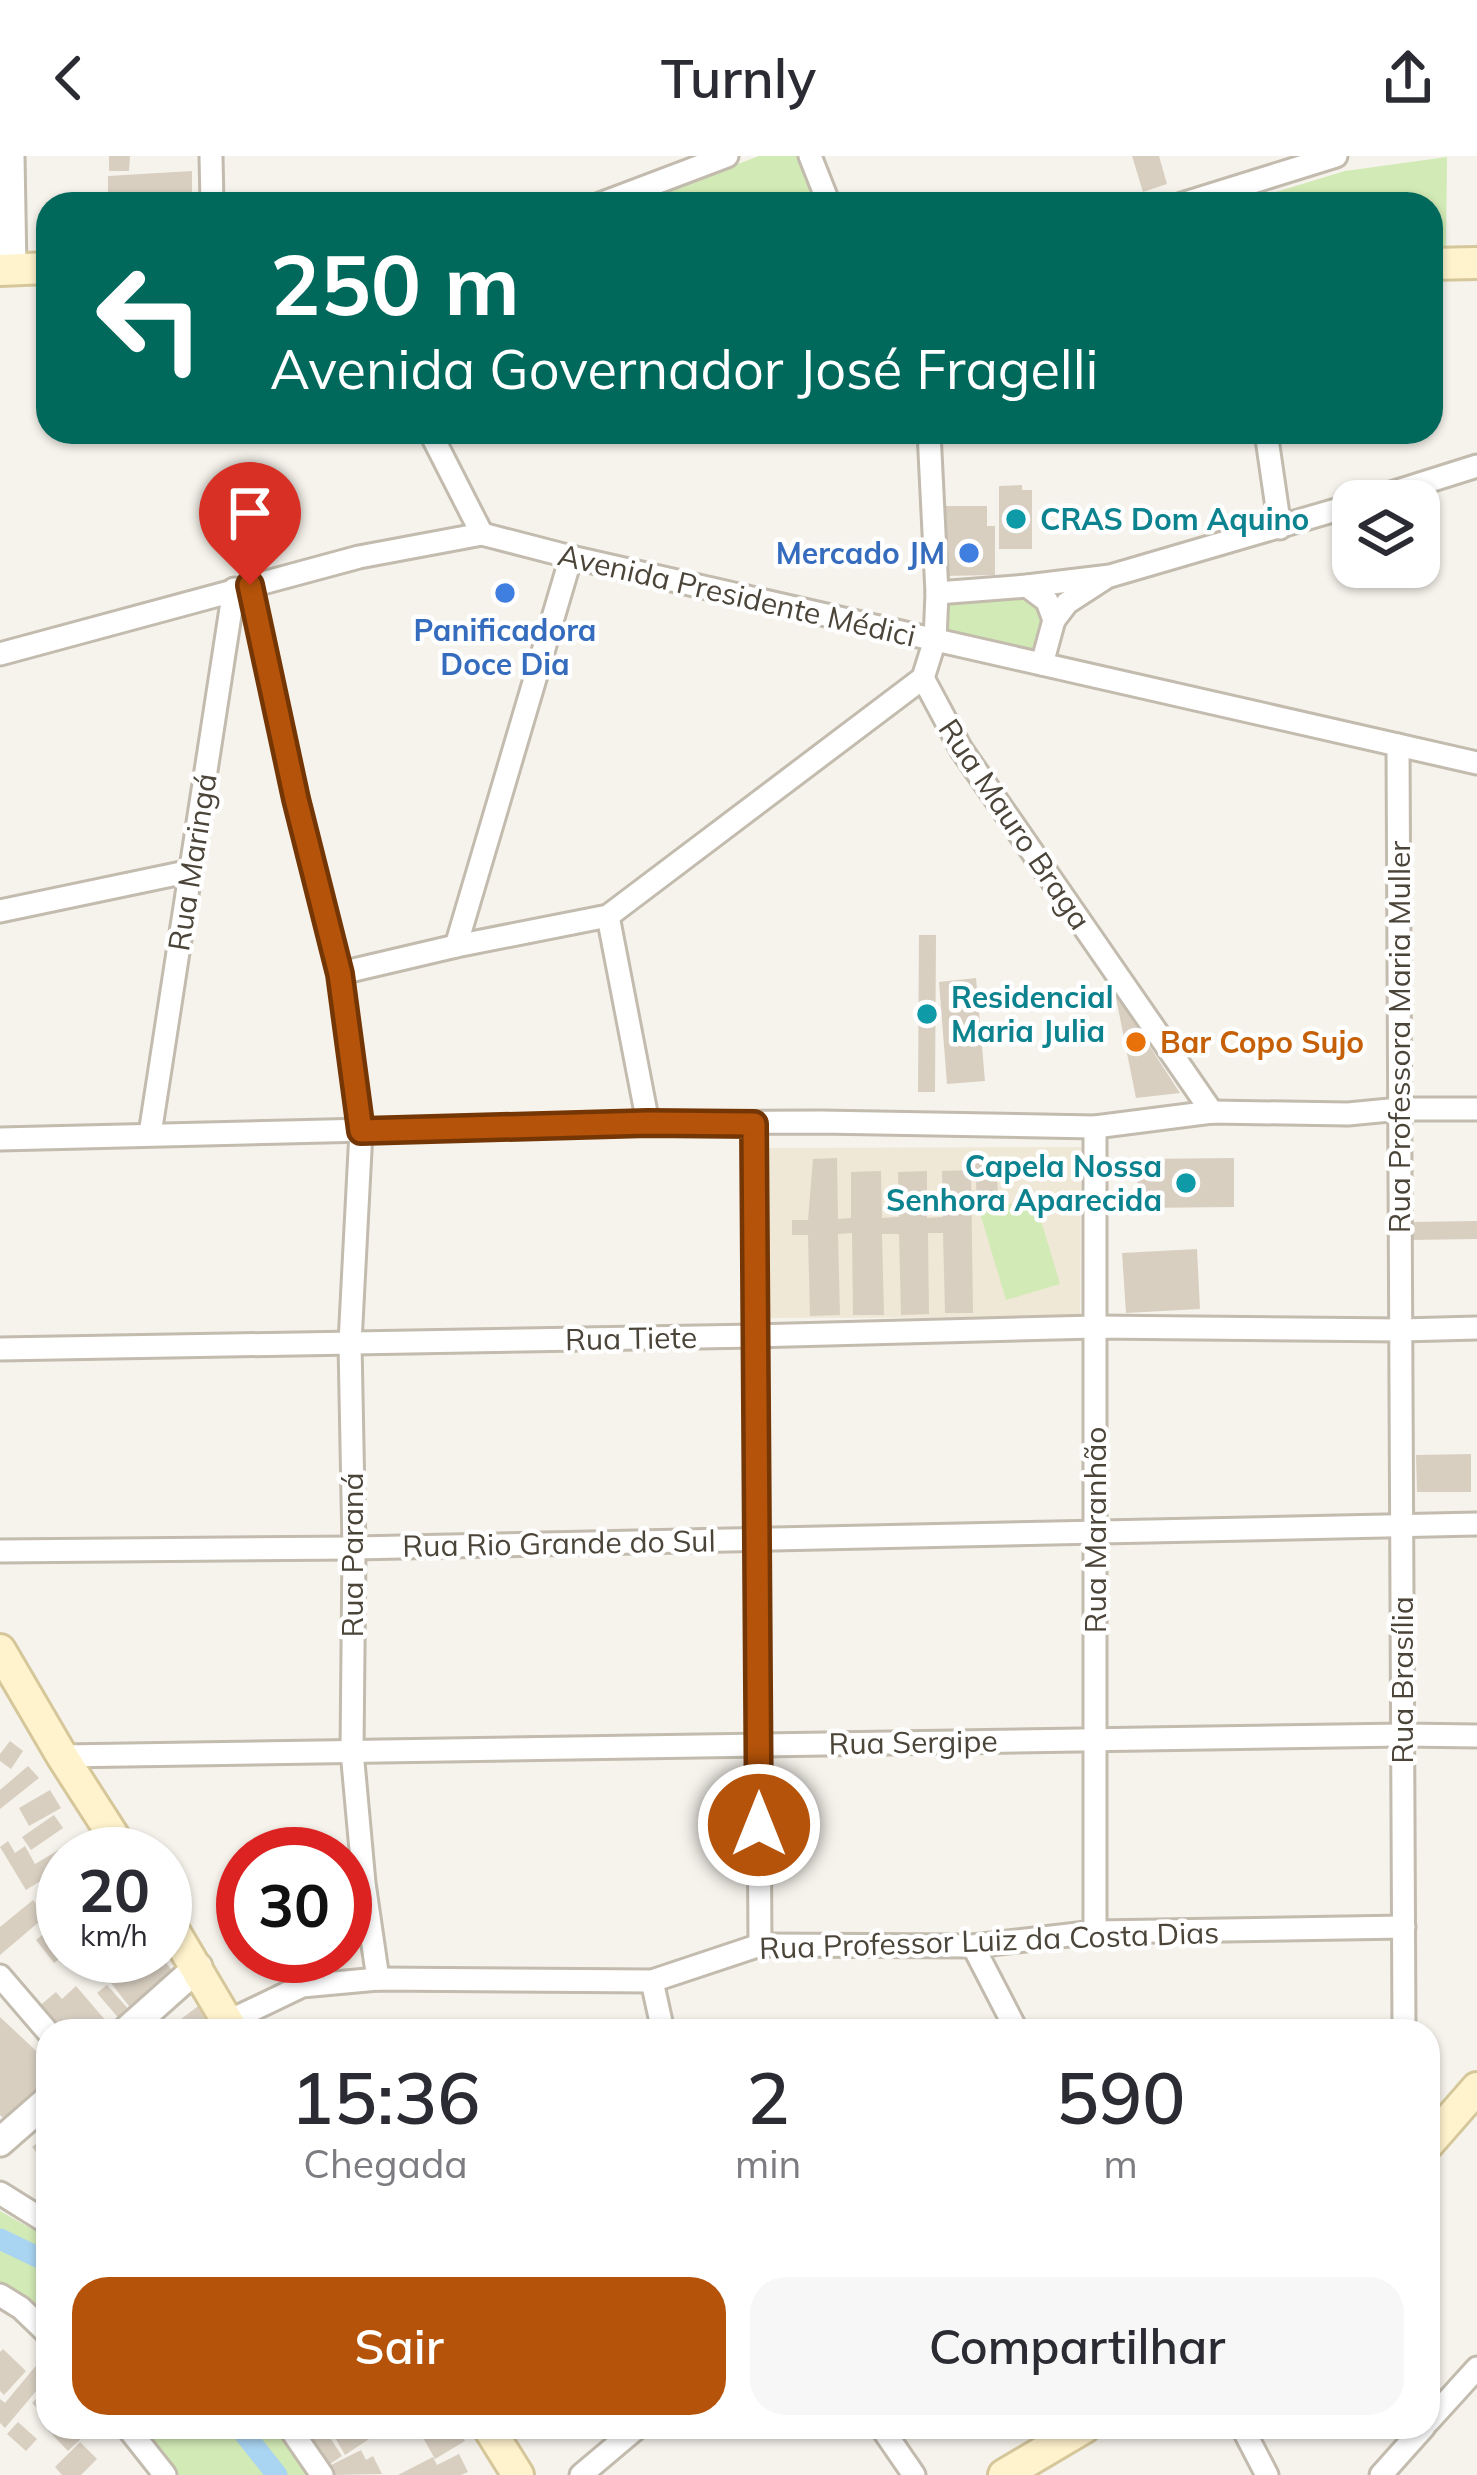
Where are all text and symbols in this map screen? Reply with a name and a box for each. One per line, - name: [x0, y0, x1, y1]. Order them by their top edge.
- text: Turnly: [661, 44, 816, 112]
- icon: back: [36, 45, 102, 111]
- icon: share: [1375, 45, 1441, 111]
- text: 250 m: [270, 231, 520, 336]
- icon: left: [72, 240, 228, 396]
- text: Avenida Governador José Fragelli: [270, 335, 1098, 403]
- pin: [199, 462, 301, 585]
- icon: arrive: [217, 480, 283, 546]
- map controls: [1332, 480, 1440, 588]
- button: layers: [1332, 480, 1440, 588]
- place label: CRAS Dom Aquino: [1040, 500, 1309, 538]
- marker: CRAS Dom Aquino: [1003, 506, 1029, 532]
- place label: Mercado JM: [776, 534, 945, 572]
- street label: Avenida Presidente Médici: [555, 535, 919, 655]
- marker: Mercado JM: [956, 540, 982, 566]
- marker: Panificadora Doce Dia: [492, 580, 518, 606]
- place label: Panificadora Doce Dia: [414, 611, 596, 683]
- street label: Rua Mauro Braga: [931, 711, 1099, 937]
- street label: Rua Maringá: [159, 770, 225, 954]
- street label: Rua Professora Maria Muller: [1380, 841, 1418, 1233]
- place label: Residencial Maria Julia: [951, 978, 1113, 1050]
- marker: Residencial Maria Julia: [914, 1001, 940, 1027]
- place label: Bar Copo Sujo: [1160, 1023, 1364, 1061]
- marker: Bar Copo Sujo: [1123, 1029, 1149, 1055]
- place label: Capela Nossa Senhora Aparecida: [886, 1147, 1162, 1219]
- marker: Capela Nossa Senhora Aparecida: [1173, 1170, 1199, 1196]
- street label: Rua Tiete: [565, 1318, 697, 1358]
- street label: Rua Maranhão: [1076, 1427, 1114, 1633]
- street label: Rua Paraná: [333, 1472, 371, 1638]
- street label: Rua Rio Grande do Sul: [402, 1521, 716, 1565]
- street label: Rua Brasília: [1383, 1596, 1421, 1764]
- street label: Rua Sergipe: [828, 1722, 998, 1762]
- position arrow: [696, 1762, 822, 1888]
- speed limit sign: 30: [216, 1827, 372, 1983]
- text: 20: [78, 1852, 150, 1927]
- street label: Rua Professor Luiz da Costa Dias: [758, 1913, 1220, 1967]
- text: km/h: [80, 1916, 148, 1954]
- text: 15:36: [291, 2052, 480, 2142]
- text: 2: [747, 2052, 790, 2142]
- text: 590: [1056, 2052, 1185, 2142]
- text: Chegada: [303, 2139, 468, 2188]
- text: min: [735, 2139, 801, 2188]
- text: m: [1104, 2139, 1138, 2188]
- button: Sair: [72, 2277, 726, 2415]
- button: Compartilhar: [750, 2277, 1404, 2415]

